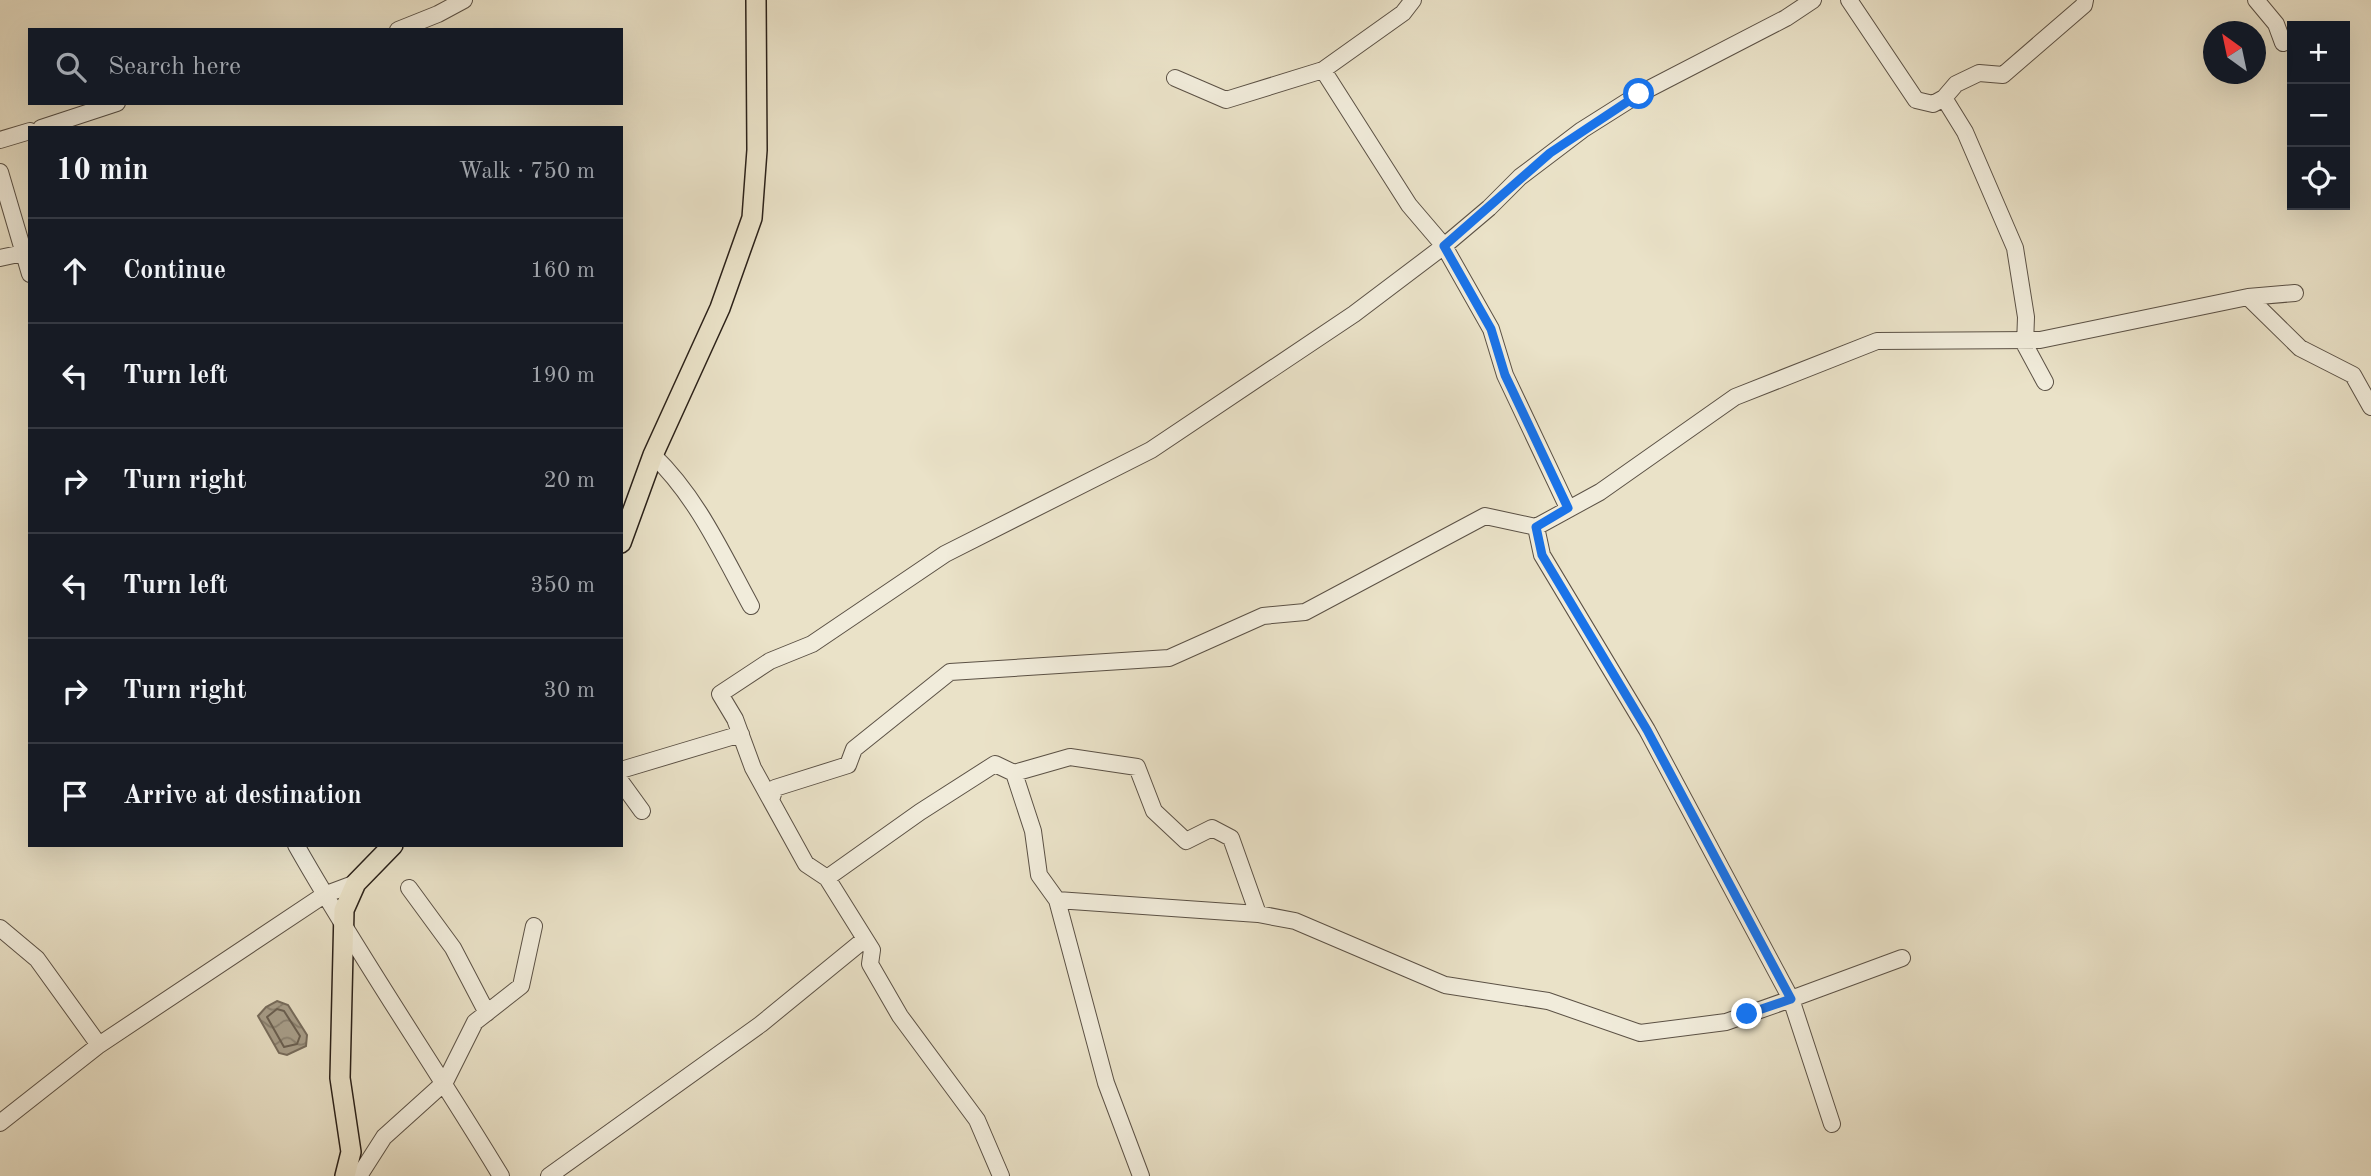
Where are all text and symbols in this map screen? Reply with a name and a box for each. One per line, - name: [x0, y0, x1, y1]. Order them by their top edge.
- north arrow: [2203, 21, 2266, 84]
- map controls: [2287, 21, 2350, 210]
- button: +: [2287, 21, 2350, 84]
- search box: [28, 28, 623, 105]
- icon: search: [52, 48, 90, 86]
- text: Search here: [108, 54, 241, 80]
- route start: [1623, 78, 1654, 109]
- button: −: [2287, 84, 2350, 147]
- button: locate: [2287, 147, 2350, 210]
- text: 10 min: [56, 156, 149, 186]
- text: Walk · 750 m: [459, 160, 595, 183]
- icon: ahead: [56, 252, 94, 290]
- text: Continue: [123, 258, 226, 284]
- text: 160 m: [530, 259, 595, 282]
- icon: left: [56, 357, 94, 395]
- text: Turn left: [123, 363, 228, 389]
- text: 190 m: [530, 364, 595, 387]
- icon: right: [56, 462, 94, 500]
- text: Turn right: [123, 468, 246, 494]
- text: 20 m: [544, 469, 595, 492]
- icon: left: [56, 567, 94, 605]
- text: Turn left: [123, 573, 228, 599]
- text: 350 m: [530, 574, 595, 597]
- icon: right: [56, 672, 94, 710]
- text: Turn right: [123, 678, 246, 704]
- text: 30 m: [544, 679, 595, 702]
- icon: arrive: [56, 777, 94, 815]
- text: Arrive at destination: [123, 783, 362, 809]
- route end: [1731, 998, 1762, 1029]

